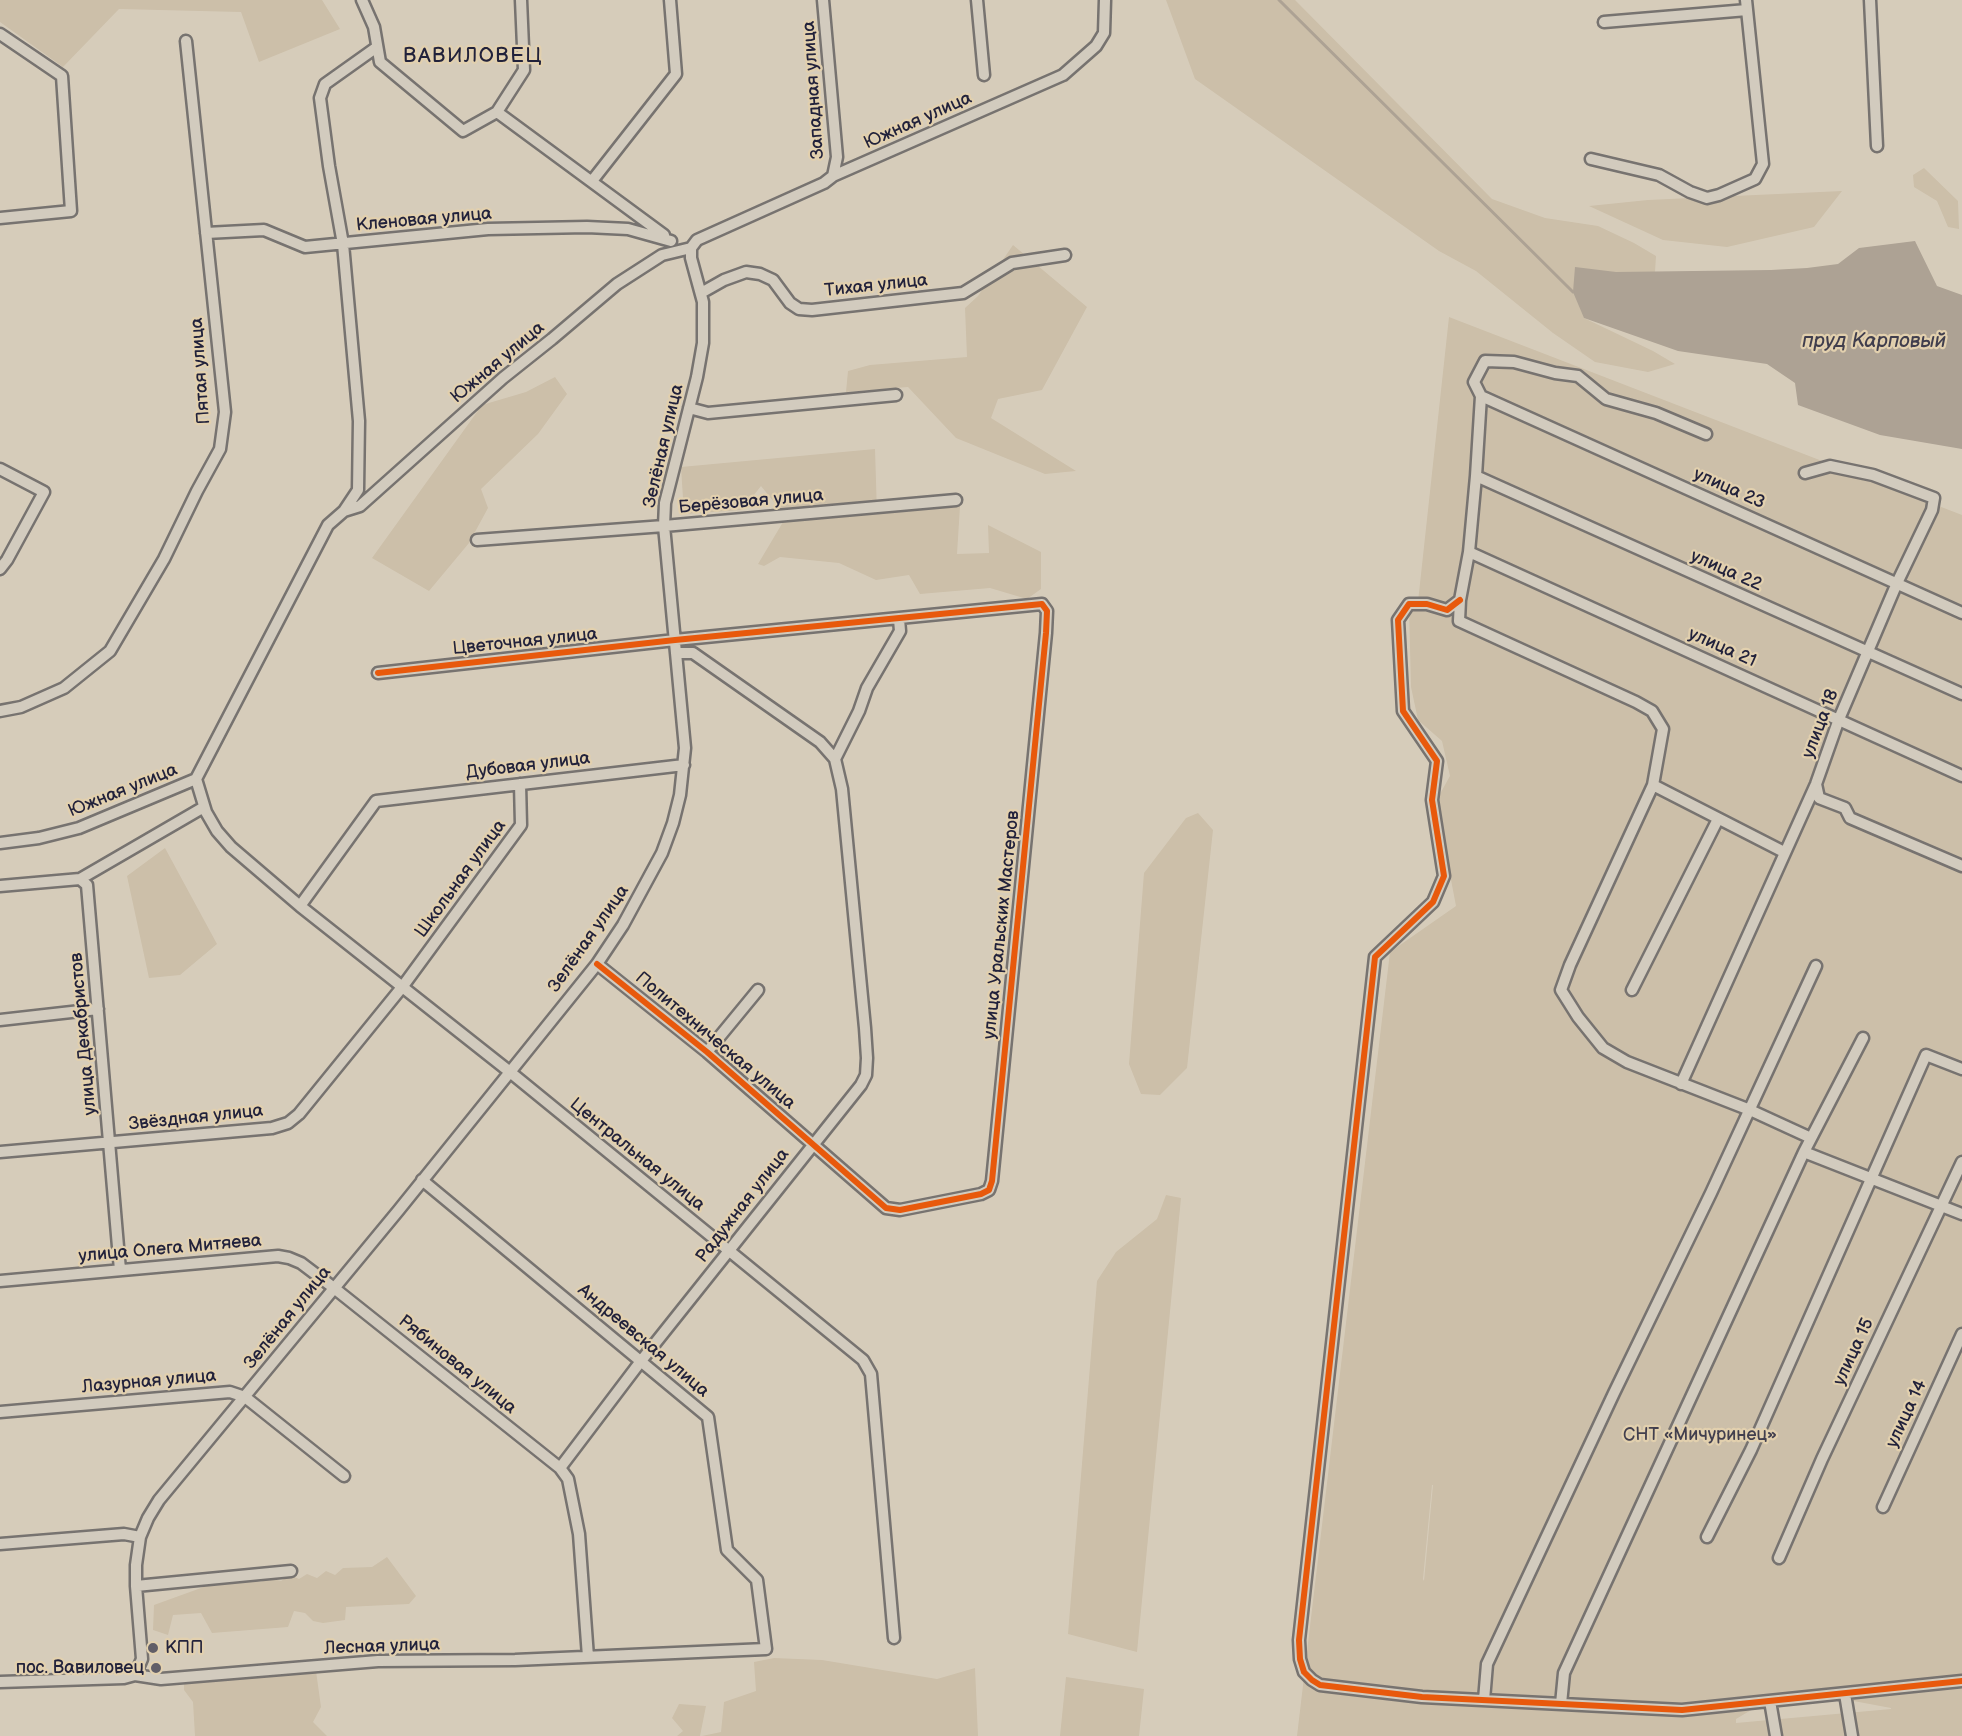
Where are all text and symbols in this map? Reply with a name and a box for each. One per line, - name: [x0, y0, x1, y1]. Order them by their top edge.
- street label: Западная улица: [798, 20, 830, 160]
- district label: ВАВИЛОВЕЦ: [403, 44, 543, 70]
- street label: Южная улица: [861, 88, 975, 154]
- street label: Кленовая улица: [355, 203, 493, 237]
- street label: Тихая улица: [823, 270, 929, 302]
- street label: Пятая улица: [187, 317, 215, 425]
- street label: Южная улица: [447, 318, 549, 408]
- water label: пруд Карповый: [1802, 330, 1946, 354]
- street label: Зелёная улица: [639, 382, 689, 510]
- street label: улица 23: [1690, 464, 1768, 514]
- street label: Берёзовая улица: [678, 485, 824, 519]
- street label: улица 22: [1687, 546, 1765, 596]
- street label: улица 21: [1685, 623, 1759, 673]
- street label: Цветочная улица: [452, 624, 598, 660]
- street label: улица 18: [1798, 686, 1844, 762]
- street label: Дубовая улица: [465, 748, 591, 784]
- street label: Южная улица: [65, 759, 181, 823]
- street label: улица Уральских Мастеров: [979, 810, 1025, 1040]
- street label: Школьная улица: [411, 816, 511, 942]
- street label: Зелёная улица: [544, 881, 634, 997]
- street label: улица Декабристов: [66, 952, 102, 1116]
- street label: Политехническая улица: [631, 968, 799, 1114]
- street label: Центральная улица: [565, 1094, 709, 1216]
- street label: Звёздная улица: [128, 1100, 264, 1136]
- street label: Радужная улица: [692, 1144, 794, 1268]
- street label: улица Олега Митяева: [78, 1230, 262, 1268]
- street label: Зелёная улица: [240, 1262, 336, 1374]
- street label: Андреевская улица: [573, 1280, 713, 1402]
- street label: Рябиновая улица: [394, 1311, 520, 1419]
- street label: улица 15: [1829, 1315, 1879, 1389]
- street label: Лазурная улица: [81, 1365, 217, 1399]
- street label: улица 14: [1882, 1377, 1932, 1451]
- park label: СНТ «Мичуринец»: [1623, 1424, 1777, 1446]
- street label: Лесная улица: [324, 1634, 440, 1660]
- place label: КПП: [165, 1637, 204, 1659]
- marker: КПП: [146, 1641, 160, 1655]
- place label: пос. Вавиловец: [16, 1657, 144, 1679]
- marker: пос. Вавиловец: [149, 1661, 163, 1675]

